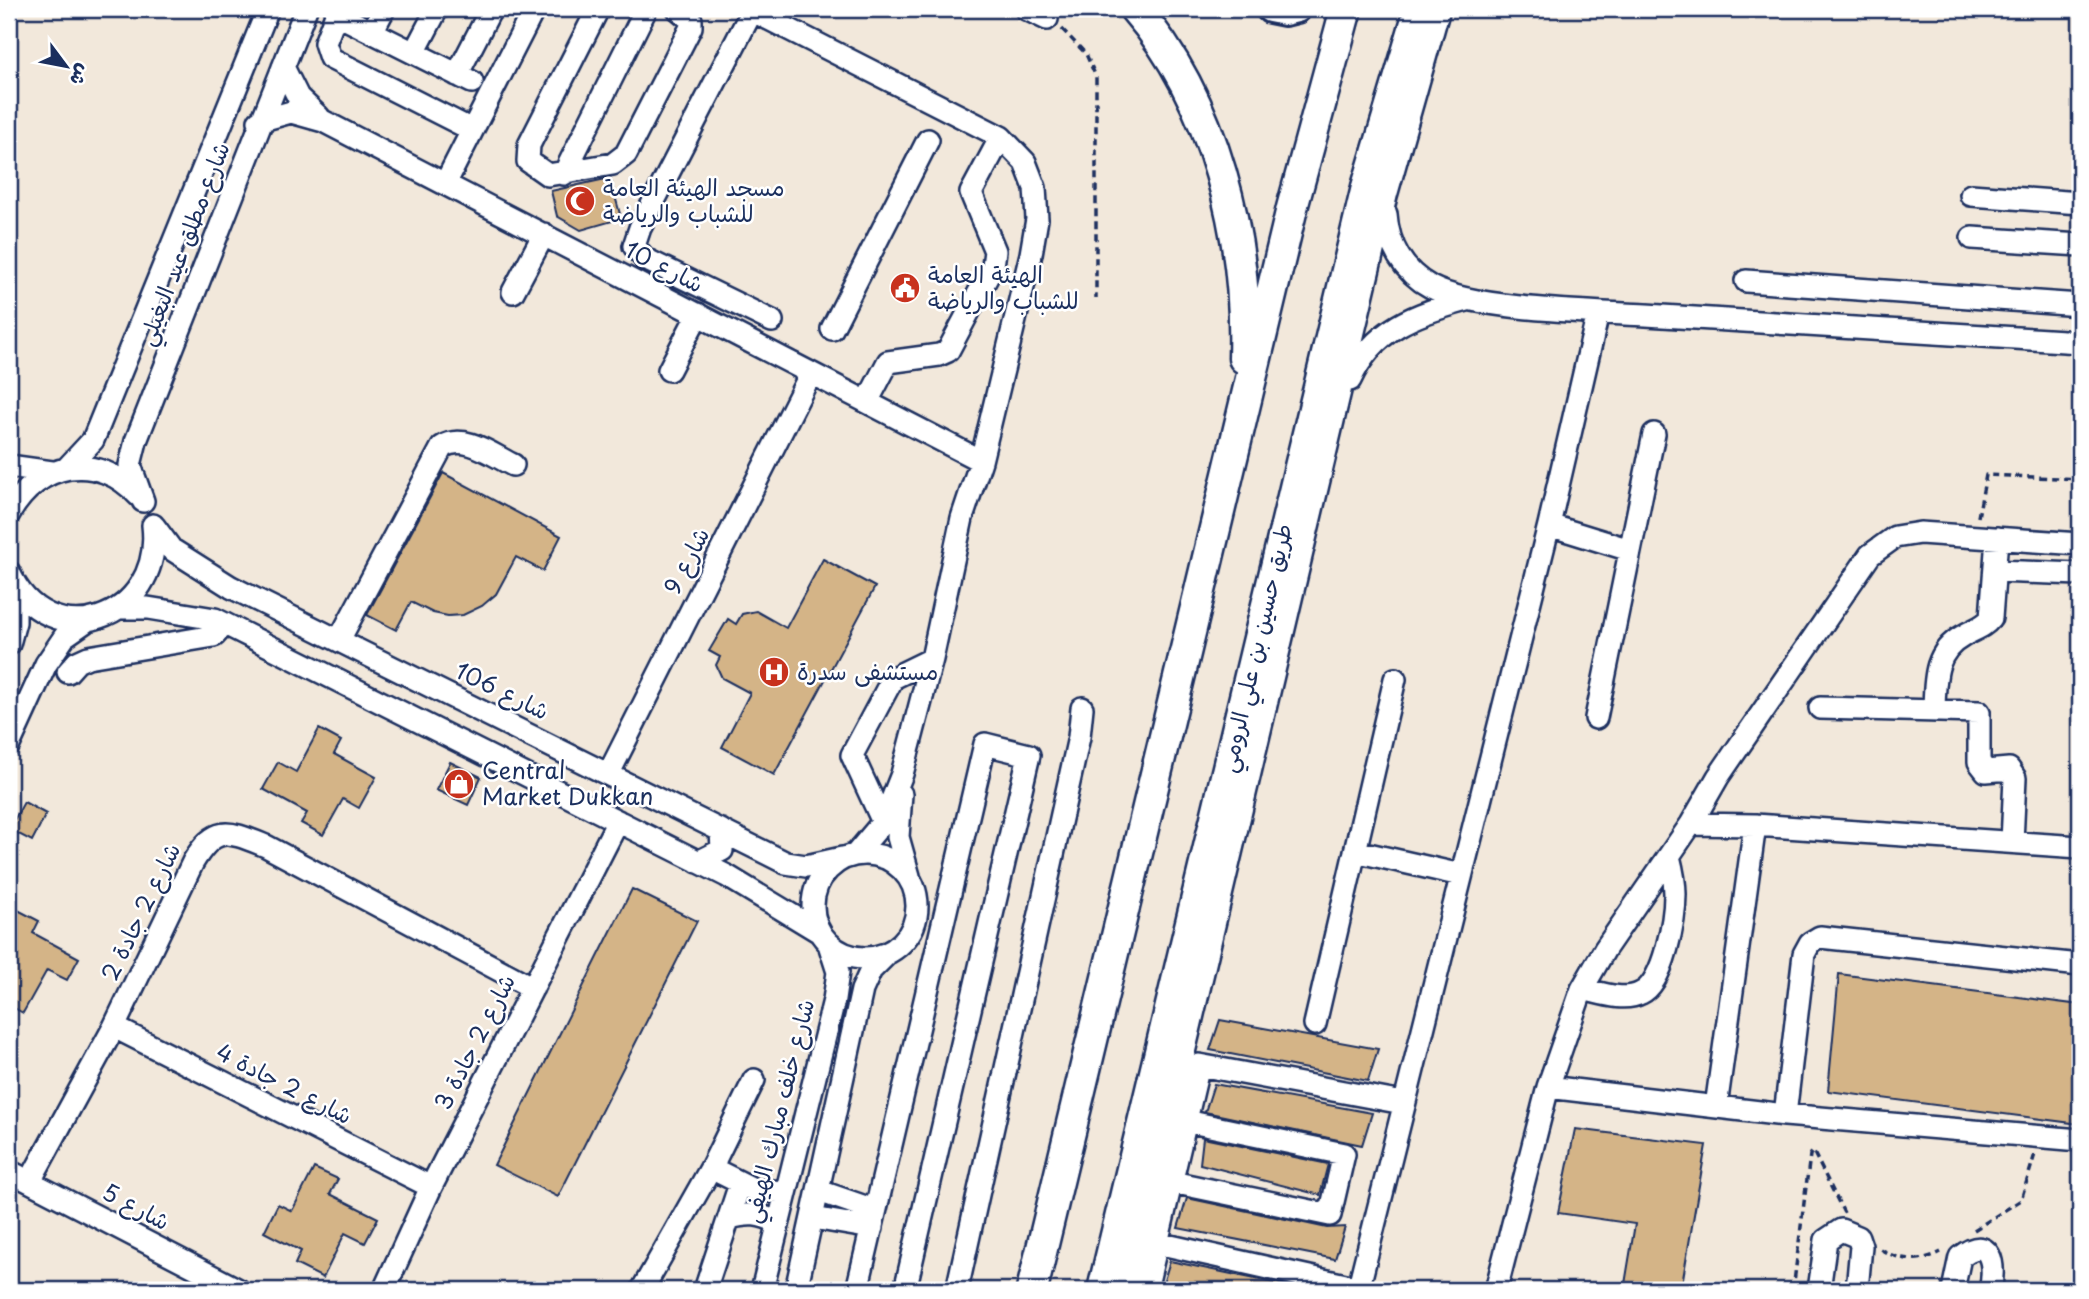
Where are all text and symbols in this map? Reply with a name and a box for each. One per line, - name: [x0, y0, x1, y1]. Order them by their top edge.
- north arrow: [32, 32, 102, 102]
- text: ش: [64, 59, 99, 92]
- street label: شارع مطلق عيد البغيلي: [128, 136, 242, 352]
- place label: مسجد الهيئة العامة للشباب والرياضة: [603, 169, 785, 230]
- mosque icon: مسجد الهيئة العامة للشباب والرياضة: [563, 184, 597, 218]
- street label: شارع 10: [619, 231, 710, 300]
- place label: الهيئة العامة للشباب والرياضة: [928, 256, 1079, 317]
- public building icon: الهيئة العامة للشباب والرياضة: [888, 271, 922, 305]
- street label: طريق حسين بن علي الرومي: [1209, 520, 1305, 777]
- street label: شارع 9: [654, 521, 717, 600]
- street label: شارع 106: [450, 652, 556, 727]
- place label: مستشفى سدرة: [797, 653, 938, 688]
- hospital icon: مستشفى سدرة: [757, 655, 791, 689]
- place label: Central Market Dukkan: [482, 752, 653, 813]
- shop icon: Central Market Dukkan: [442, 767, 476, 801]
- street label: شارع 2 جادة 2: [91, 836, 188, 986]
- street label: شارع 2 جادة 3: [424, 967, 523, 1115]
- street label: شارع خلف مبارك الهيفي: [733, 995, 827, 1227]
- street label: شارع 2 جادة 4: [211, 1033, 359, 1132]
- street label: شارع 5: [97, 1173, 177, 1238]

